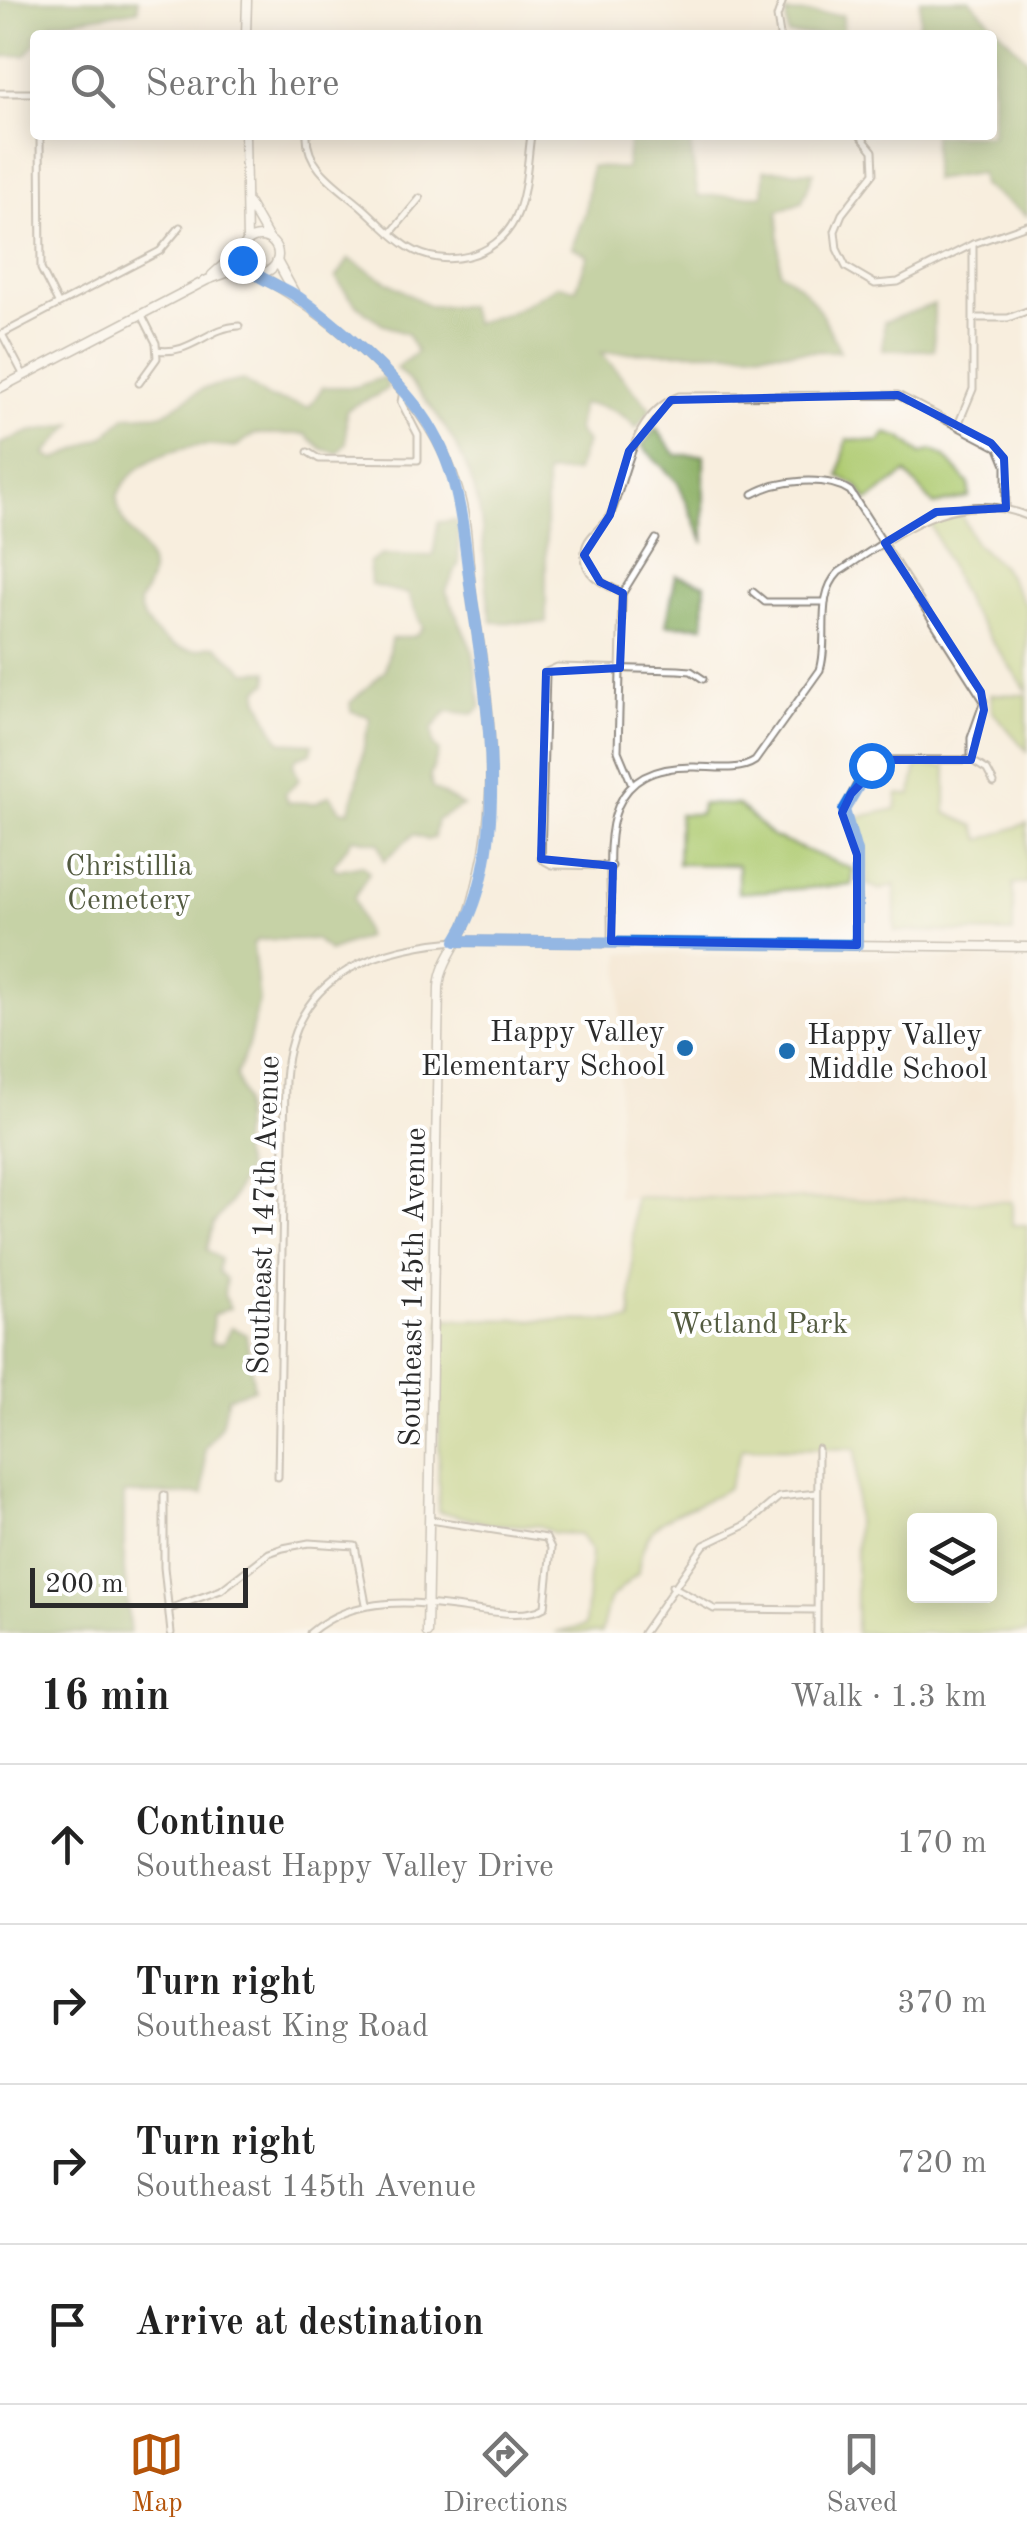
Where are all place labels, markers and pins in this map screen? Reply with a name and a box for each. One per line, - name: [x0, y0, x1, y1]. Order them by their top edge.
- place label: Happy Valley Elementary School: [421, 1018, 665, 1082]
- place label: Happy Valley Middle School: [807, 1021, 988, 1085]
- marker: Happy Valley Elementary School: [674, 1037, 696, 1059]
- marker: Happy Valley Middle School: [776, 1040, 798, 1062]

